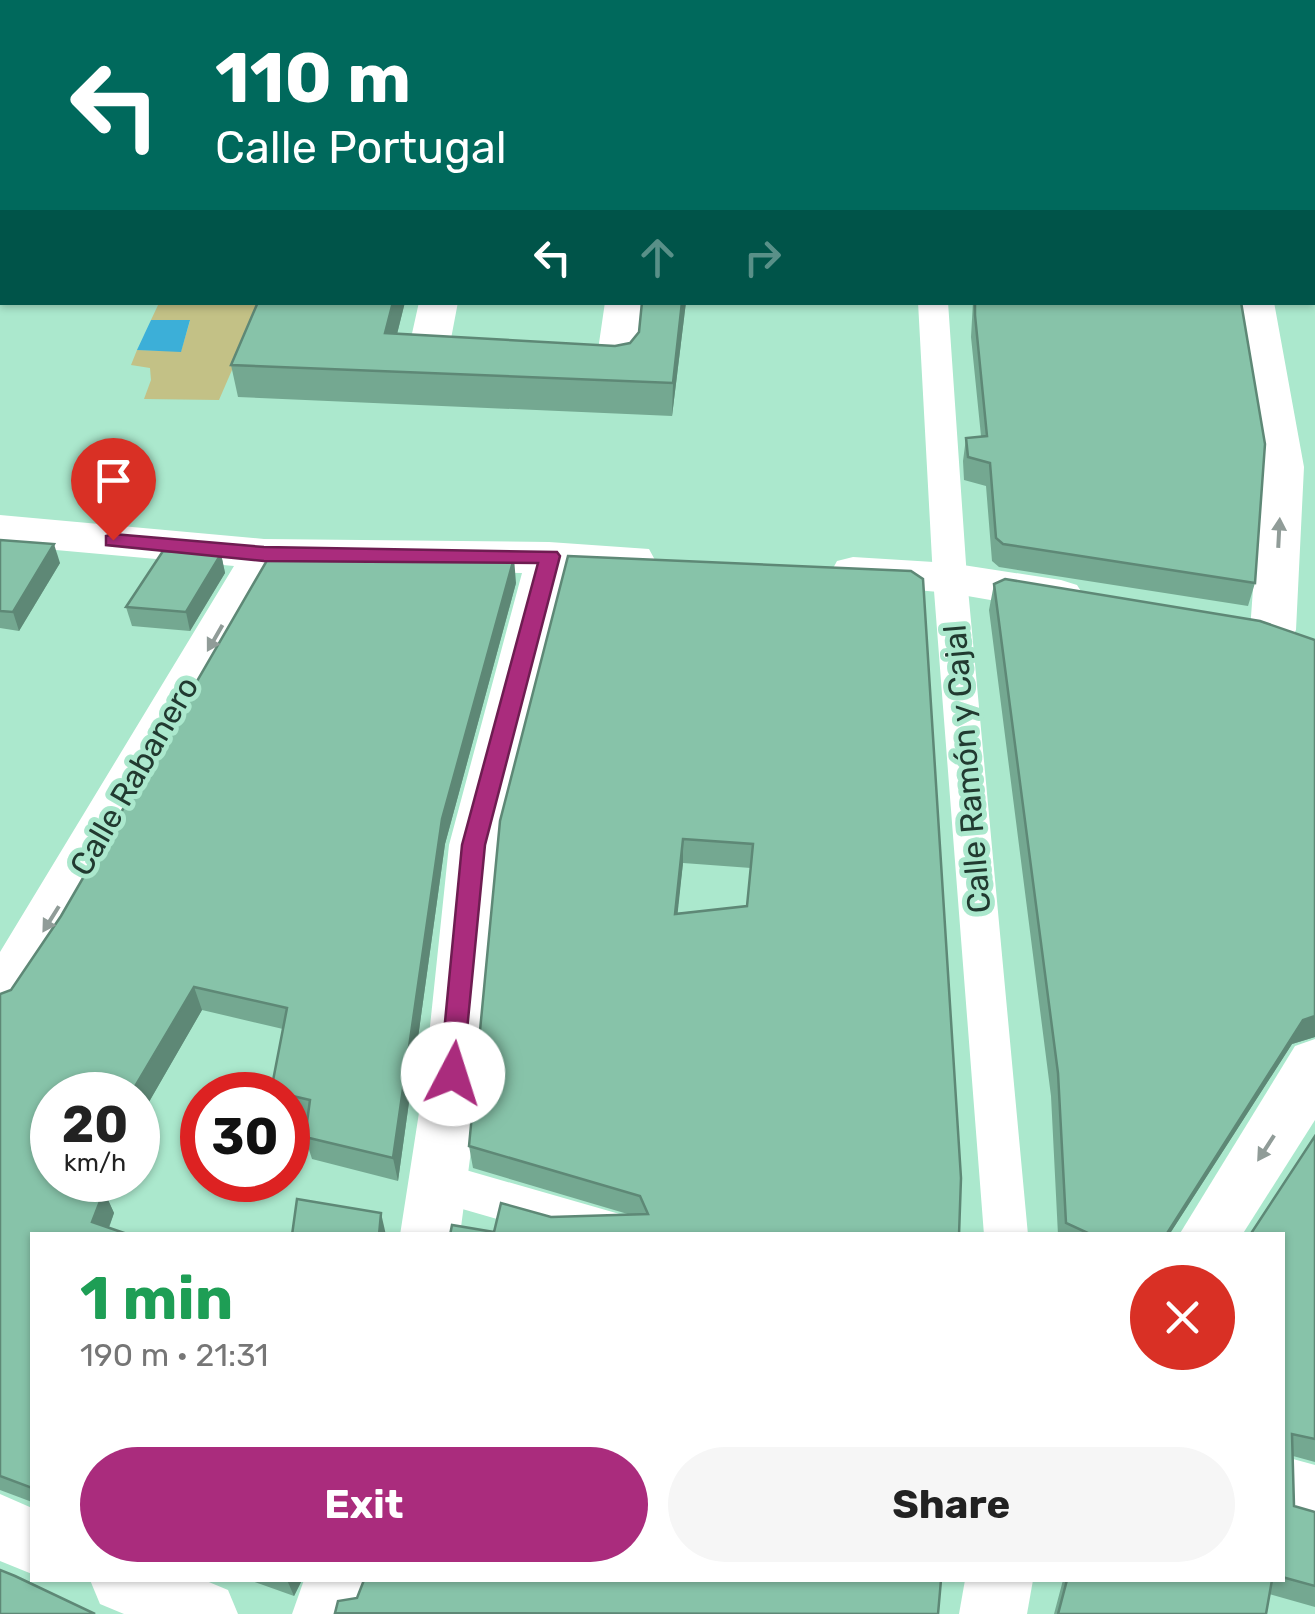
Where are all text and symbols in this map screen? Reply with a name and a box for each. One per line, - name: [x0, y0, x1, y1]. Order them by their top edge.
- text: 110 m: [215, 37, 411, 120]
- icon: left: [50, 40, 180, 170]
- text: Calle Portugal: [215, 121, 507, 174]
- icon: left: [525, 230, 580, 285]
- icon: ahead: [630, 230, 685, 285]
- icon: right: [735, 230, 790, 285]
- pin: [71, 438, 156, 541]
- icon: arrive: [86, 453, 141, 508]
- one-way arrow: [1271, 516, 1287, 548]
- street label: Calle Ramón y Cajal: [935, 623, 999, 915]
- one-way arrow: [206, 624, 224, 652]
- street label: Calle Rabanero: [62, 670, 206, 882]
- one-way arrow: [43, 905, 60, 933]
- position arrow: [401, 1022, 505, 1126]
- speed limit sign: 30: [180, 1072, 310, 1202]
- text: 20: [62, 1095, 128, 1155]
- one-way arrow: [1258, 1134, 1276, 1161]
- text: km/h: [64, 1148, 126, 1177]
- text: 1 min: [80, 1263, 233, 1334]
- button: close: [1130, 1265, 1235, 1370]
- text: 190 m · 21:31: [80, 1336, 269, 1374]
- button: Exit: [80, 1447, 648, 1562]
- button: Share: [668, 1447, 1235, 1562]

